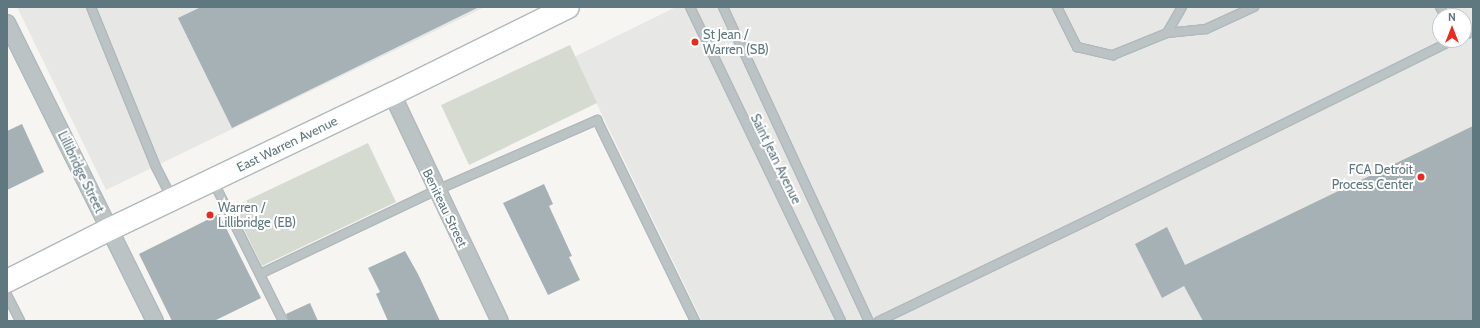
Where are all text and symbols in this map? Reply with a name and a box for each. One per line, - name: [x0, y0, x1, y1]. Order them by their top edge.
- north arrow: [1432, 8, 1472, 48]
- text: N: [1448, 10, 1456, 24]
- place label: St Jean / Warren (SB): [703, 27, 769, 58]
- marker: St Jean / Warren (SB): [690, 37, 700, 47]
- street label: Saint Jean Avenue: [747, 111, 805, 207]
- street label: East Warren Avenue: [234, 113, 340, 175]
- street label: Lillibridge Street: [54, 129, 108, 215]
- place label: FCA Detroit Process Center: [1332, 162, 1413, 193]
- street label: Beniteau Street: [419, 166, 471, 250]
- marker: FCA Detroit Process Center: [1416, 172, 1426, 182]
- place label: Warren / Lillibridge (EB): [218, 200, 296, 231]
- marker: Warren / Lillibridge (EB): [205, 210, 215, 220]

